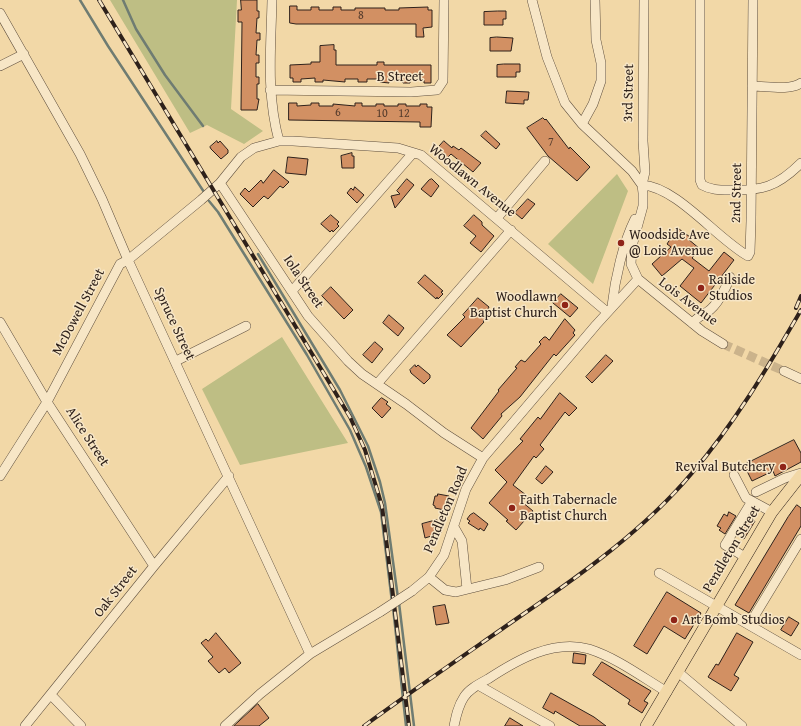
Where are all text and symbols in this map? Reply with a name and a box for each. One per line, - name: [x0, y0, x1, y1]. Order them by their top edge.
- house number: 8: [358, 9, 364, 23]
- street label: 3rd Street: [620, 64, 638, 122]
- street label: B Street: [377, 69, 423, 85]
- house number: 6: [335, 106, 341, 120]
- house number: 10: [376, 107, 388, 121]
- house number: 12: [398, 107, 410, 121]
- house number: 7: [548, 136, 554, 150]
- street label: Woodlawn Avenue: [425, 141, 519, 221]
- street label: 2nd Street: [728, 163, 746, 223]
- place label: Woodside Ave @ Lois Avenue: [629, 227, 713, 260]
- marker: Woodside Ave @ Lois Avenue: [616, 238, 626, 248]
- street label: Iola Street: [279, 252, 327, 312]
- street label: McDowell Street: [49, 266, 109, 358]
- place label: Railside Studios: [709, 272, 755, 304]
- street label: Lois Avenue: [655, 274, 721, 330]
- marker: Railside Studios: [696, 283, 706, 293]
- street label: Spruce Street: [150, 285, 198, 363]
- place label: Woodlawn Baptist Church: [470, 289, 557, 322]
- marker: Woodlawn Baptist Church: [560, 300, 570, 310]
- street label: Alice Street: [62, 404, 112, 470]
- place label: Revival Butchery: [676, 459, 775, 475]
- marker: Revival Butchery: [778, 462, 788, 472]
- street label: Pendleton Road: [420, 464, 472, 556]
- place label: Faith Tabernacle Baptist Church: [520, 492, 617, 524]
- marker: Faith Tabernacle Baptist Church: [507, 503, 517, 513]
- street label: Pendleton Street: [699, 503, 765, 595]
- street label: Oak Street: [91, 563, 141, 621]
- place label: Art Bomb Studios: [682, 612, 785, 628]
- marker: Art Bomb Studios: [669, 615, 679, 625]

